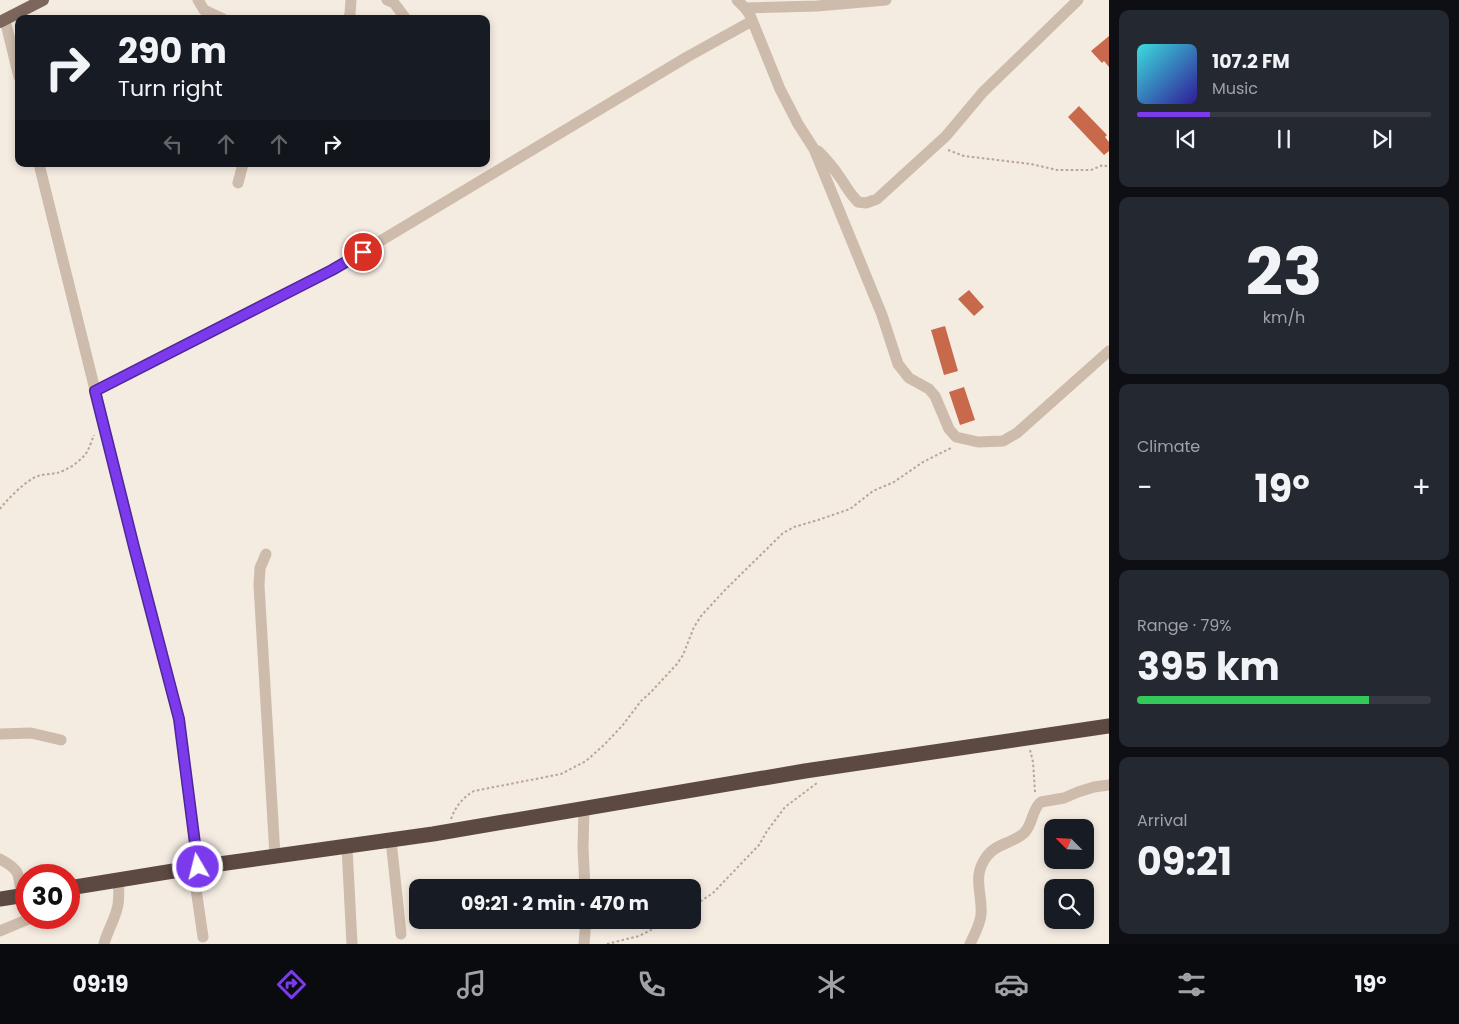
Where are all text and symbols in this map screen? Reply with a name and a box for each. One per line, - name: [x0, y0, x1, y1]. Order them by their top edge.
- text: 290 m: [118, 26, 227, 75]
- icon: right: [35, 35, 100, 100]
- text: 107.2 FM: [1212, 48, 1290, 75]
- text: Turn right: [118, 73, 223, 104]
- text: Music: [1212, 77, 1258, 100]
- icon: previous: [1172, 125, 1200, 153]
- icon: pause: [1270, 125, 1298, 153]
- icon: next: [1368, 125, 1396, 153]
- icon: left: [159, 130, 187, 158]
- icon: ahead: [212, 130, 240, 158]
- icon: ahead: [265, 130, 293, 158]
- icon: right: [318, 130, 346, 158]
- text: 23: [1246, 227, 1322, 318]
- pin: [342, 231, 384, 273]
- icon: arrive: [349, 238, 377, 266]
- text: km/h: [1263, 306, 1305, 329]
- text: Climate: [1137, 435, 1200, 458]
- text: 19°: [1255, 462, 1310, 515]
- text: −: [1137, 468, 1152, 507]
- text: +: [1412, 468, 1431, 507]
- text: Range · 79%: [1137, 614, 1231, 637]
- text: 395 km: [1137, 640, 1280, 693]
- text: Arrival: [1137, 809, 1187, 832]
- north arrow: [1044, 819, 1094, 869]
- map controls: [1044, 819, 1094, 929]
- text: 09:21: [1137, 835, 1232, 888]
- position arrow: [171, 840, 223, 892]
- speed limit sign: 30: [15, 864, 80, 929]
- button: search: [1044, 879, 1094, 929]
- text: 09:21 · 2 min · 470 m: [461, 890, 649, 917]
- icon: directions: [274, 967, 309, 1002]
- icon: music: [454, 967, 489, 1002]
- icon: phone: [634, 967, 669, 1002]
- icon: climate: [814, 967, 849, 1002]
- icon: car: [994, 967, 1029, 1002]
- icon: filters: [1174, 967, 1209, 1002]
- text: 09:19: [73, 969, 129, 1000]
- text: 19°: [1354, 969, 1386, 1000]

